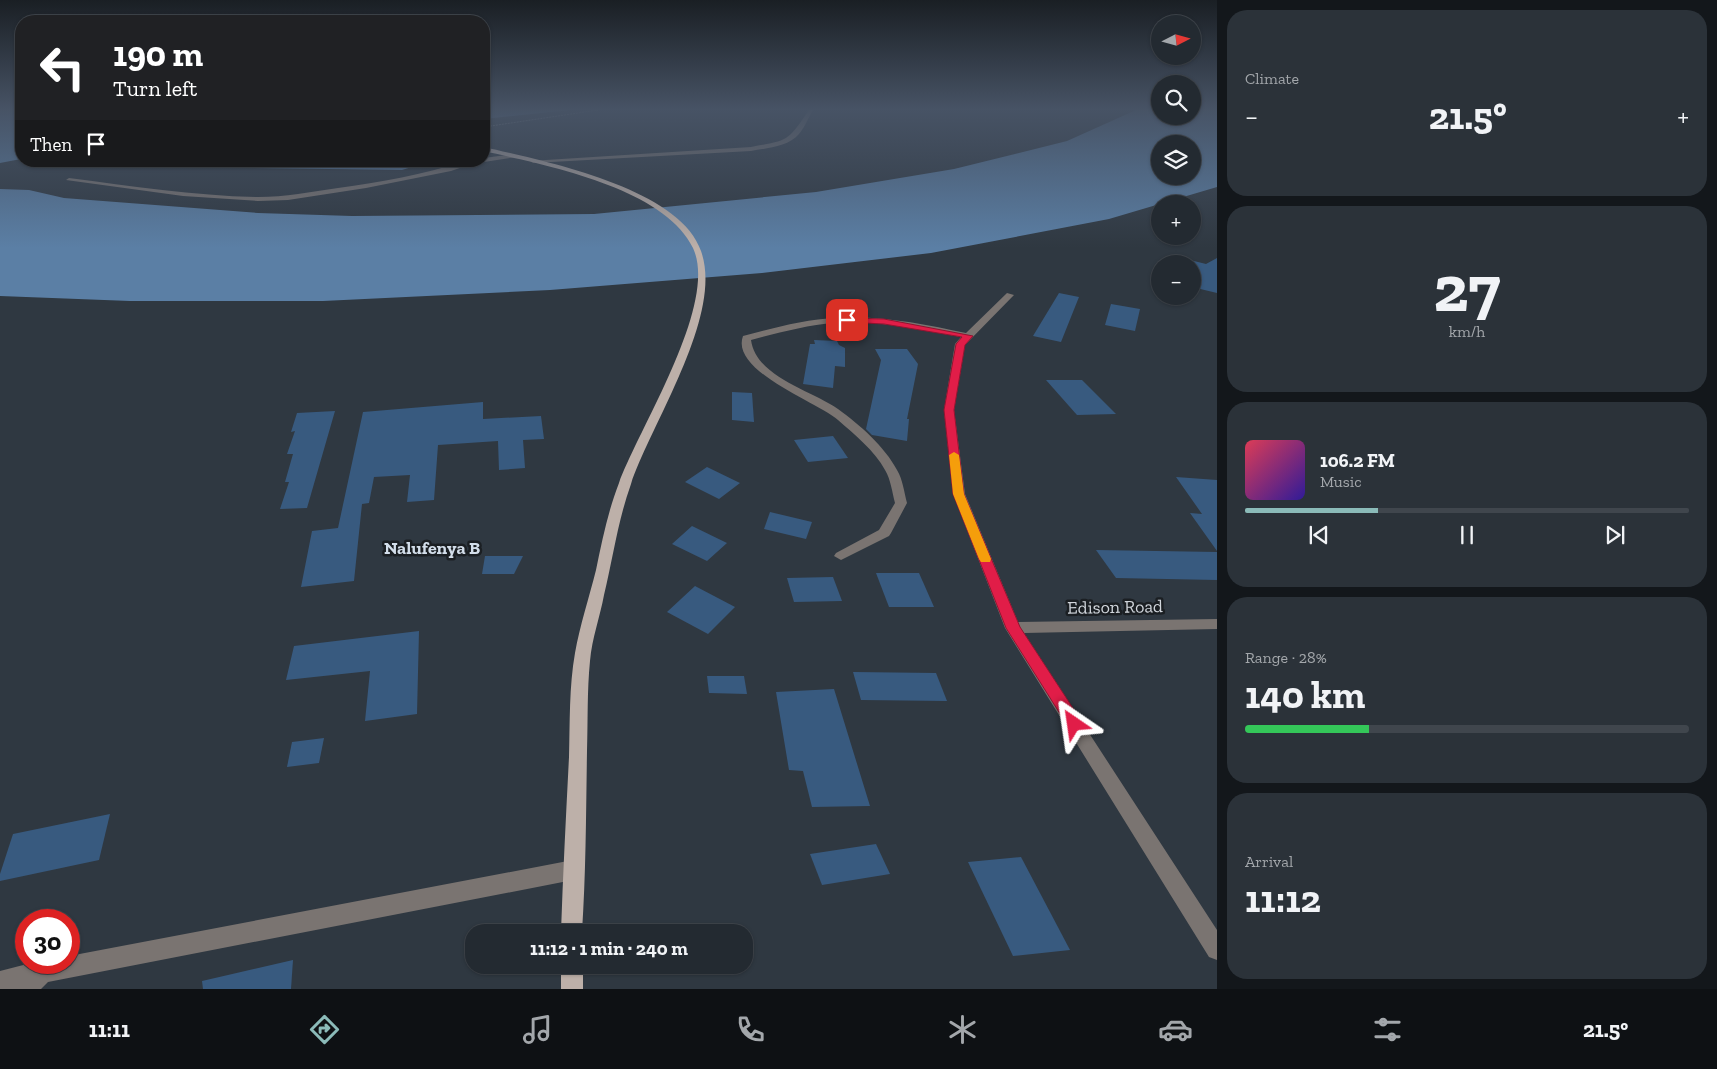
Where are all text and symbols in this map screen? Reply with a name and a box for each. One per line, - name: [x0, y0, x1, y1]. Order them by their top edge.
- north arrow: [1151, 15, 1201, 65]
- map controls: [1151, 15, 1201, 305]
- text: 190 m: [113, 33, 203, 75]
- icon: left: [30, 35, 95, 100]
- text: Climate: [1245, 69, 1299, 88]
- text: Turn left: [113, 75, 197, 102]
- button: search: [1151, 75, 1201, 125]
- text: 21.5°: [1429, 93, 1507, 139]
- text: −: [1245, 100, 1258, 133]
- text: +: [1677, 100, 1689, 133]
- icon: arrive: [82, 130, 110, 158]
- text: Then: [30, 133, 72, 156]
- button: layers: [1151, 135, 1201, 185]
- button: +: [1151, 195, 1201, 245]
- text: 27: [1433, 250, 1501, 328]
- button: −: [1151, 255, 1201, 305]
- pin: [826, 299, 868, 341]
- icon: arrive: [833, 306, 861, 334]
- text: km/h: [1449, 322, 1485, 341]
- text: 106.2 FM: [1320, 449, 1395, 472]
- text: Music: [1320, 472, 1362, 491]
- icon: previous: [1305, 521, 1333, 549]
- icon: pause: [1453, 521, 1481, 549]
- icon: next: [1601, 521, 1629, 549]
- district label: Nalufenya B: [384, 537, 480, 559]
- street label: Edison Road: [1067, 595, 1163, 619]
- text: Range · 28%: [1245, 648, 1327, 667]
- text: 140 km: [1245, 672, 1365, 718]
- position arrow: [1047, 697, 1099, 749]
- text: Arrival: [1245, 852, 1293, 871]
- text: 11:12: [1245, 876, 1321, 922]
- speed limit sign: 30: [15, 909, 80, 974]
- text: 11:12 · 1 min · 240 m: [530, 937, 688, 960]
- icon: directions: [307, 1012, 342, 1047]
- icon: music: [520, 1012, 555, 1047]
- icon: phone: [733, 1012, 768, 1047]
- icon: climate: [945, 1012, 980, 1047]
- icon: car: [1158, 1012, 1193, 1047]
- icon: filters: [1370, 1012, 1405, 1047]
- text: 11:11: [89, 1016, 130, 1043]
- text: 21.5°: [1583, 1016, 1628, 1043]

